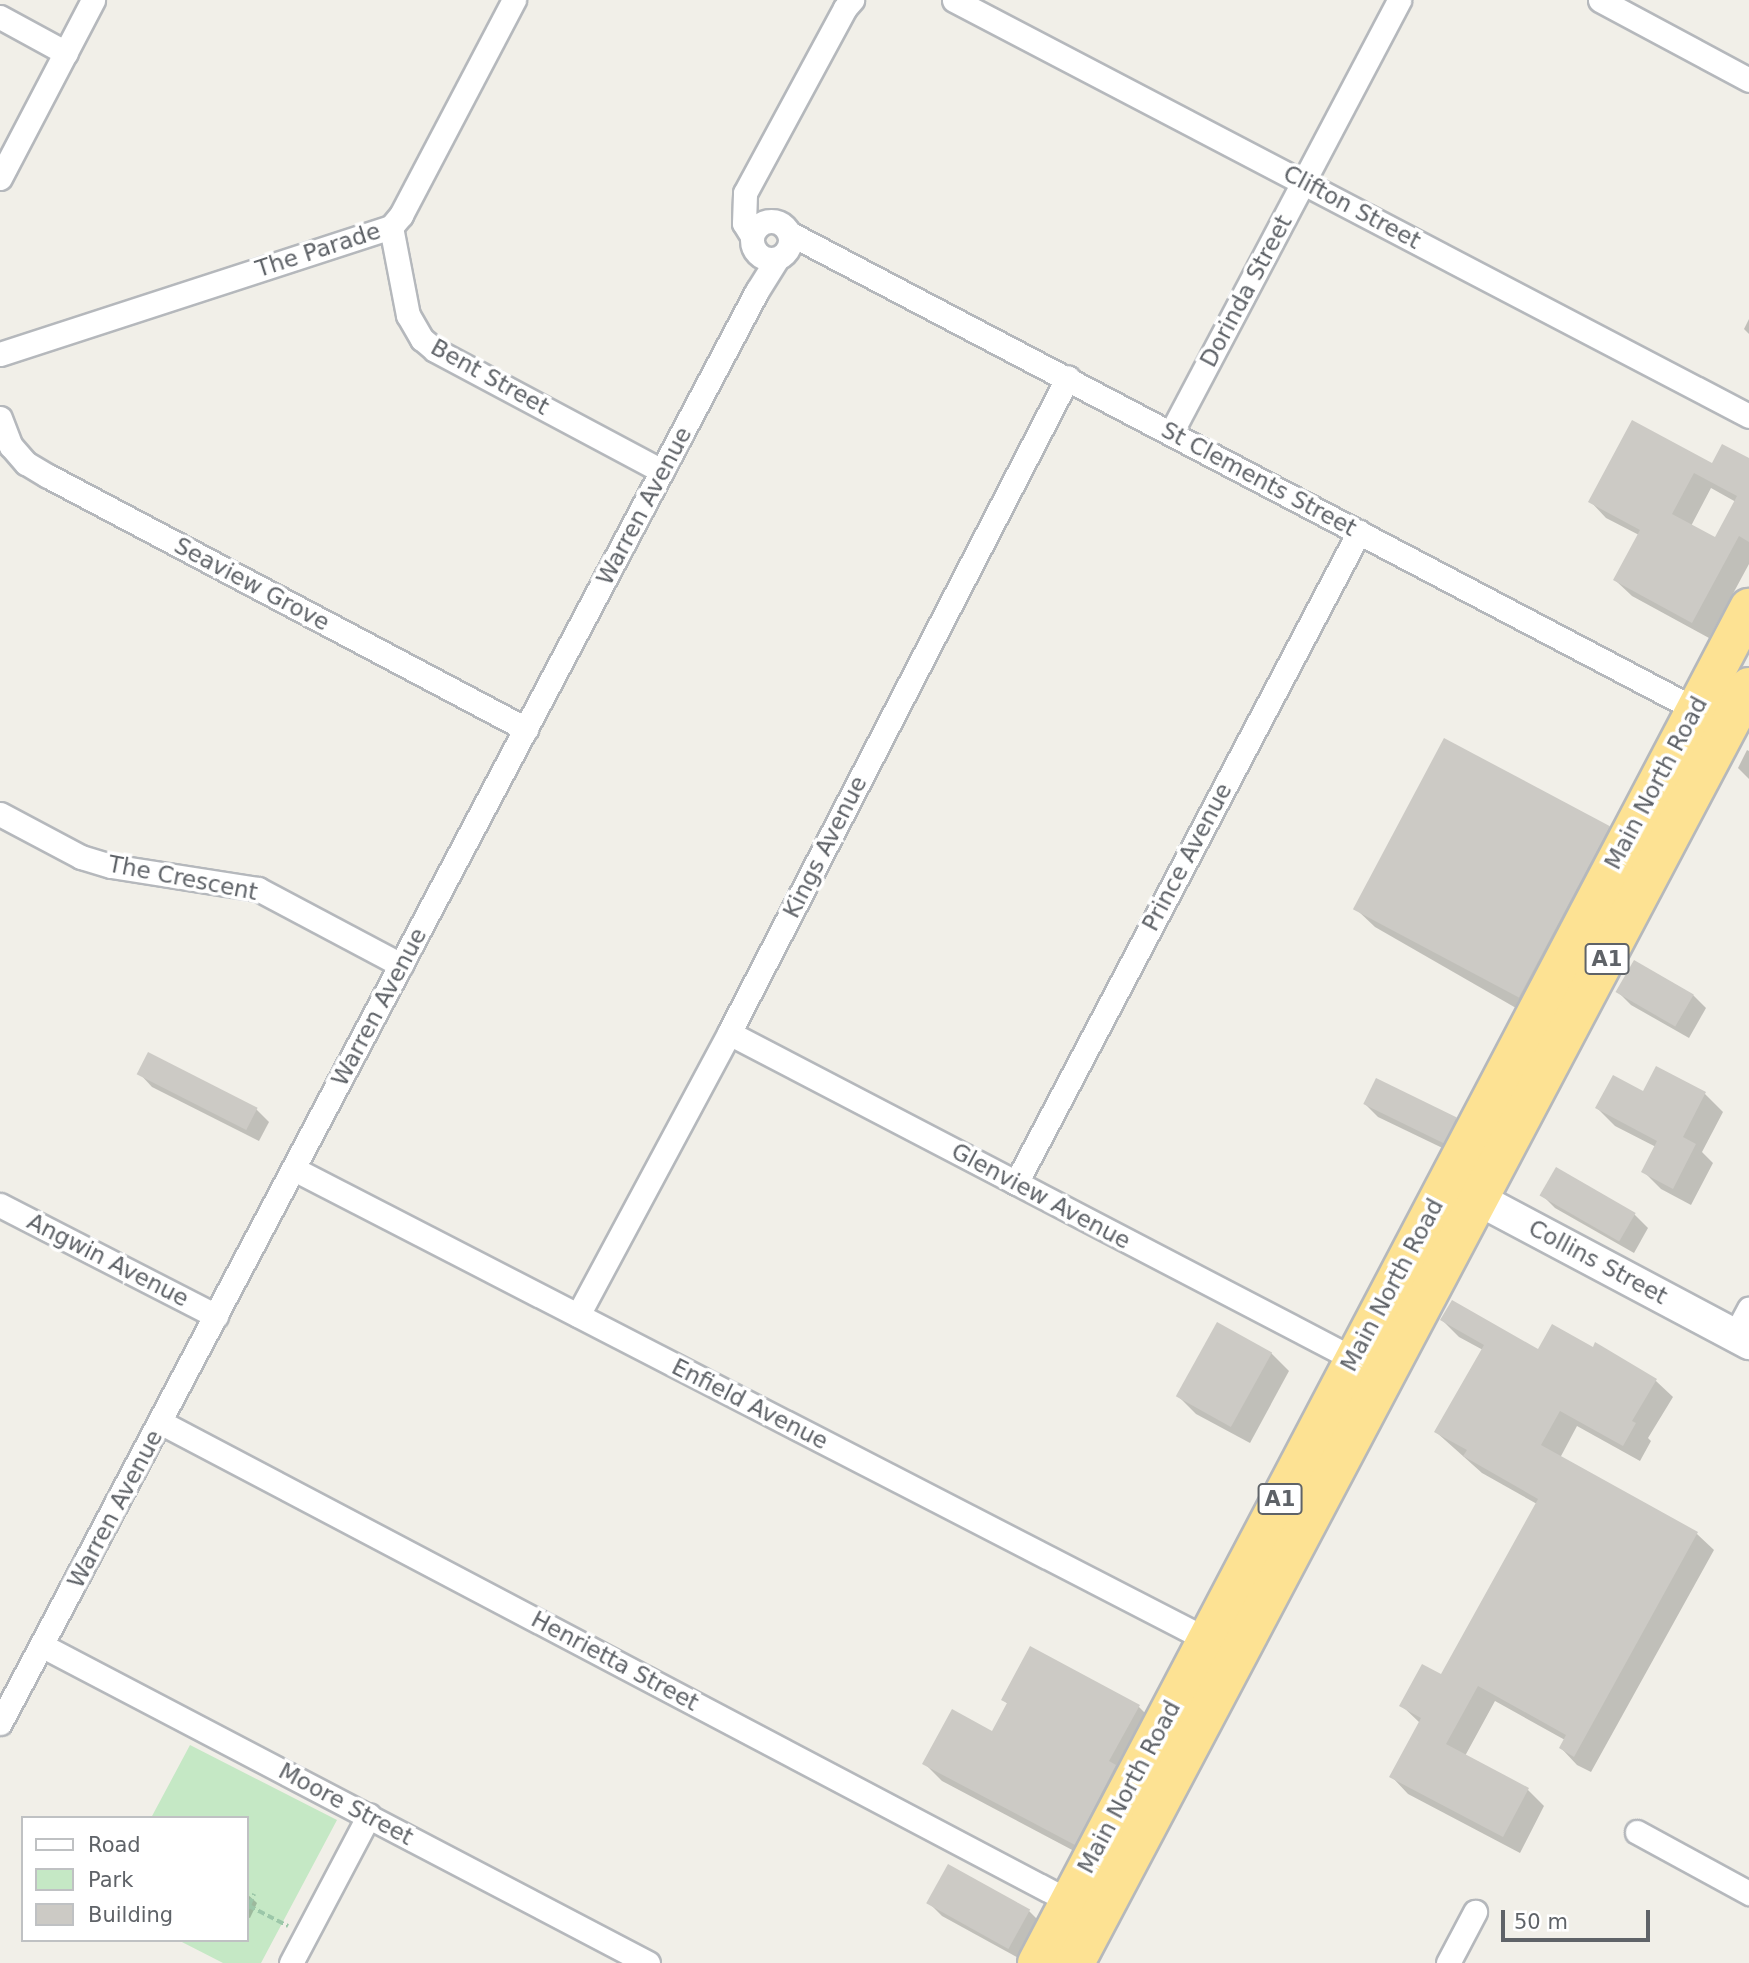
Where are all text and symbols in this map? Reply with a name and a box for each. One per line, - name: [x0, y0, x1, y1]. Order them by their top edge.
- street label: Clifton Street: [1279, 159, 1425, 255]
- street label: Dorinda Street: [1194, 210, 1298, 372]
- street label: The Parade: [252, 217, 384, 283]
- street label: Bent Street: [426, 333, 554, 421]
- street label: St Clements Street: [1157, 416, 1361, 542]
- street label: Warren Avenue: [591, 422, 697, 590]
- street label: Seaview Grove: [170, 532, 334, 636]
- street label: Main North Road: [1599, 692, 1713, 874]
- street label: Kings Avenue: [777, 772, 873, 922]
- street label: Prince Avenue: [1136, 778, 1238, 936]
- street label: The Crescent: [106, 850, 260, 906]
- street label: Warren Avenue: [326, 923, 432, 1091]
- road number: A1: [1584, 942, 1630, 976]
- street label: Glenview Avenue: [947, 1137, 1135, 1255]
- street label: Main North Road: [1335, 1194, 1449, 1376]
- street label: Angwin Avenue: [23, 1207, 193, 1313]
- street label: Collins Street: [1524, 1214, 1672, 1310]
- street label: Enfield Avenue: [667, 1353, 833, 1455]
- street label: Warren Avenue: [62, 1425, 168, 1593]
- road number: A1: [1257, 1482, 1303, 1516]
- street label: Henrietta Street: [527, 1605, 703, 1717]
- street label: Main North Road: [1072, 1696, 1186, 1878]
- street label: Moore Street: [274, 1757, 418, 1851]
- legend: [21, 1816, 248, 1942]
- text: Road: [88, 1833, 141, 1857]
- text: Park: [88, 1868, 133, 1892]
- scale bar: [1504, 1896, 1653, 1940]
- text: Building: [88, 1903, 173, 1927]
- text: 50 m: [1514, 1910, 1568, 1934]

